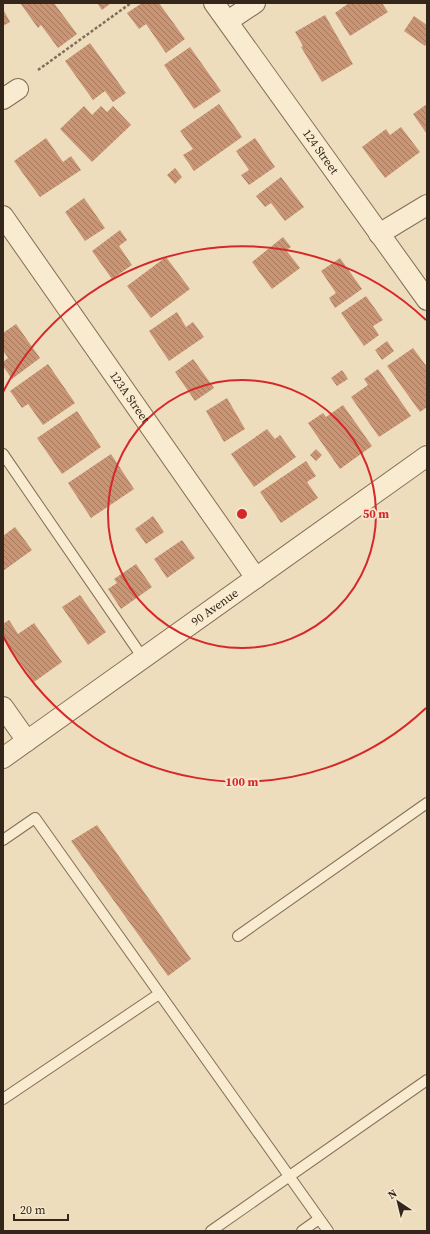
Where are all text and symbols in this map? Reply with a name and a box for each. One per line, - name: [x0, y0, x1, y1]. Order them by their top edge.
- street label: 124 Street: [299, 126, 342, 178]
- street label: 123A Street: [106, 368, 153, 426]
- text: 50 m: [363, 506, 389, 522]
- centre of rings: [235, 507, 249, 521]
- street label: 90 Avenue: [188, 585, 242, 629]
- text: 100 m: [226, 774, 259, 790]
- north arrow: [378, 1182, 418, 1222]
- text: N: [385, 1186, 400, 1203]
- scale bar: [14, 1196, 68, 1222]
- text: 20 m: [20, 1202, 46, 1218]

